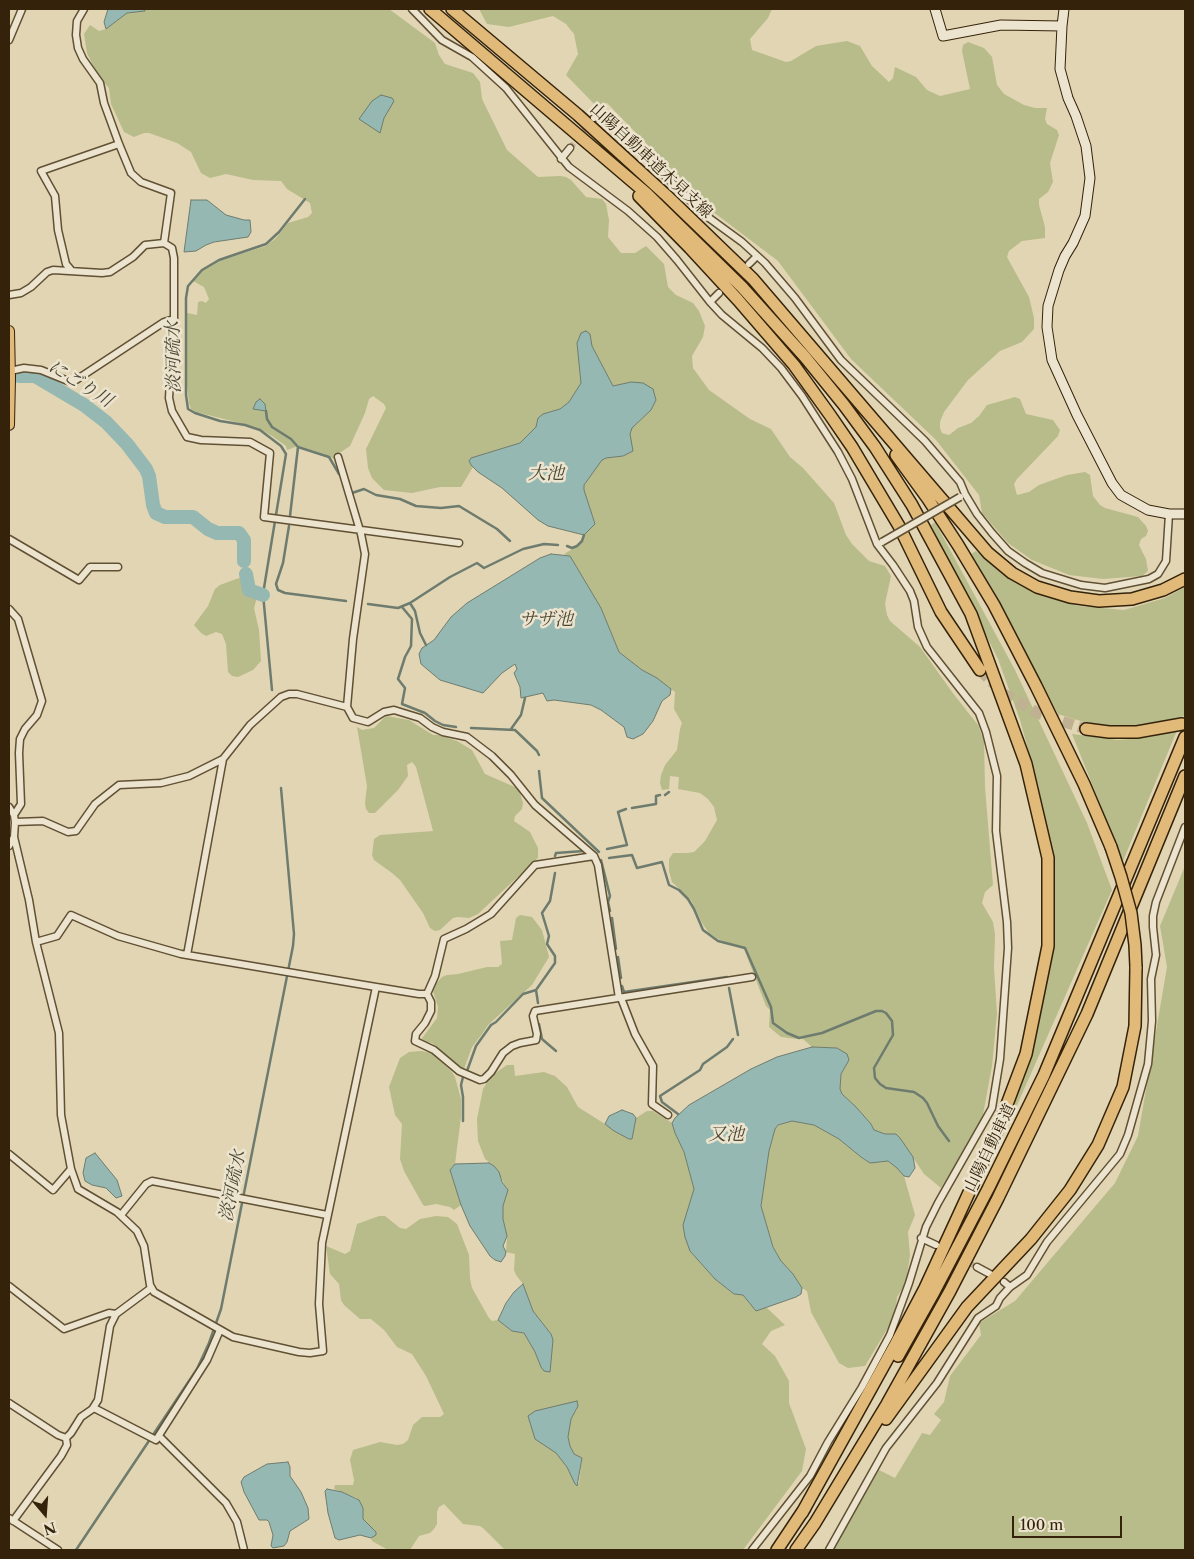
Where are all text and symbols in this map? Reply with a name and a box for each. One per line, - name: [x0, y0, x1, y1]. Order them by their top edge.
- street label: 山陽自動車道木見支線: [586, 99, 716, 223]
- water label: 淡河疏水: [163, 321, 185, 393]
- water label: にごり川: [44, 356, 116, 412]
- water label: 大池: [528, 463, 564, 485]
- water label: サザ池: [519, 609, 573, 631]
- street label: 山陽自動車道: [960, 1101, 1020, 1195]
- water label: 又池: [708, 1124, 744, 1146]
- water label: 淡河疏水: [216, 1149, 250, 1223]
- north arrow: [20, 1489, 70, 1539]
- scale bar: [1014, 1506, 1124, 1538]
- text: 100 m: [1020, 1515, 1063, 1534]
- text: N: [41, 1518, 58, 1539]

